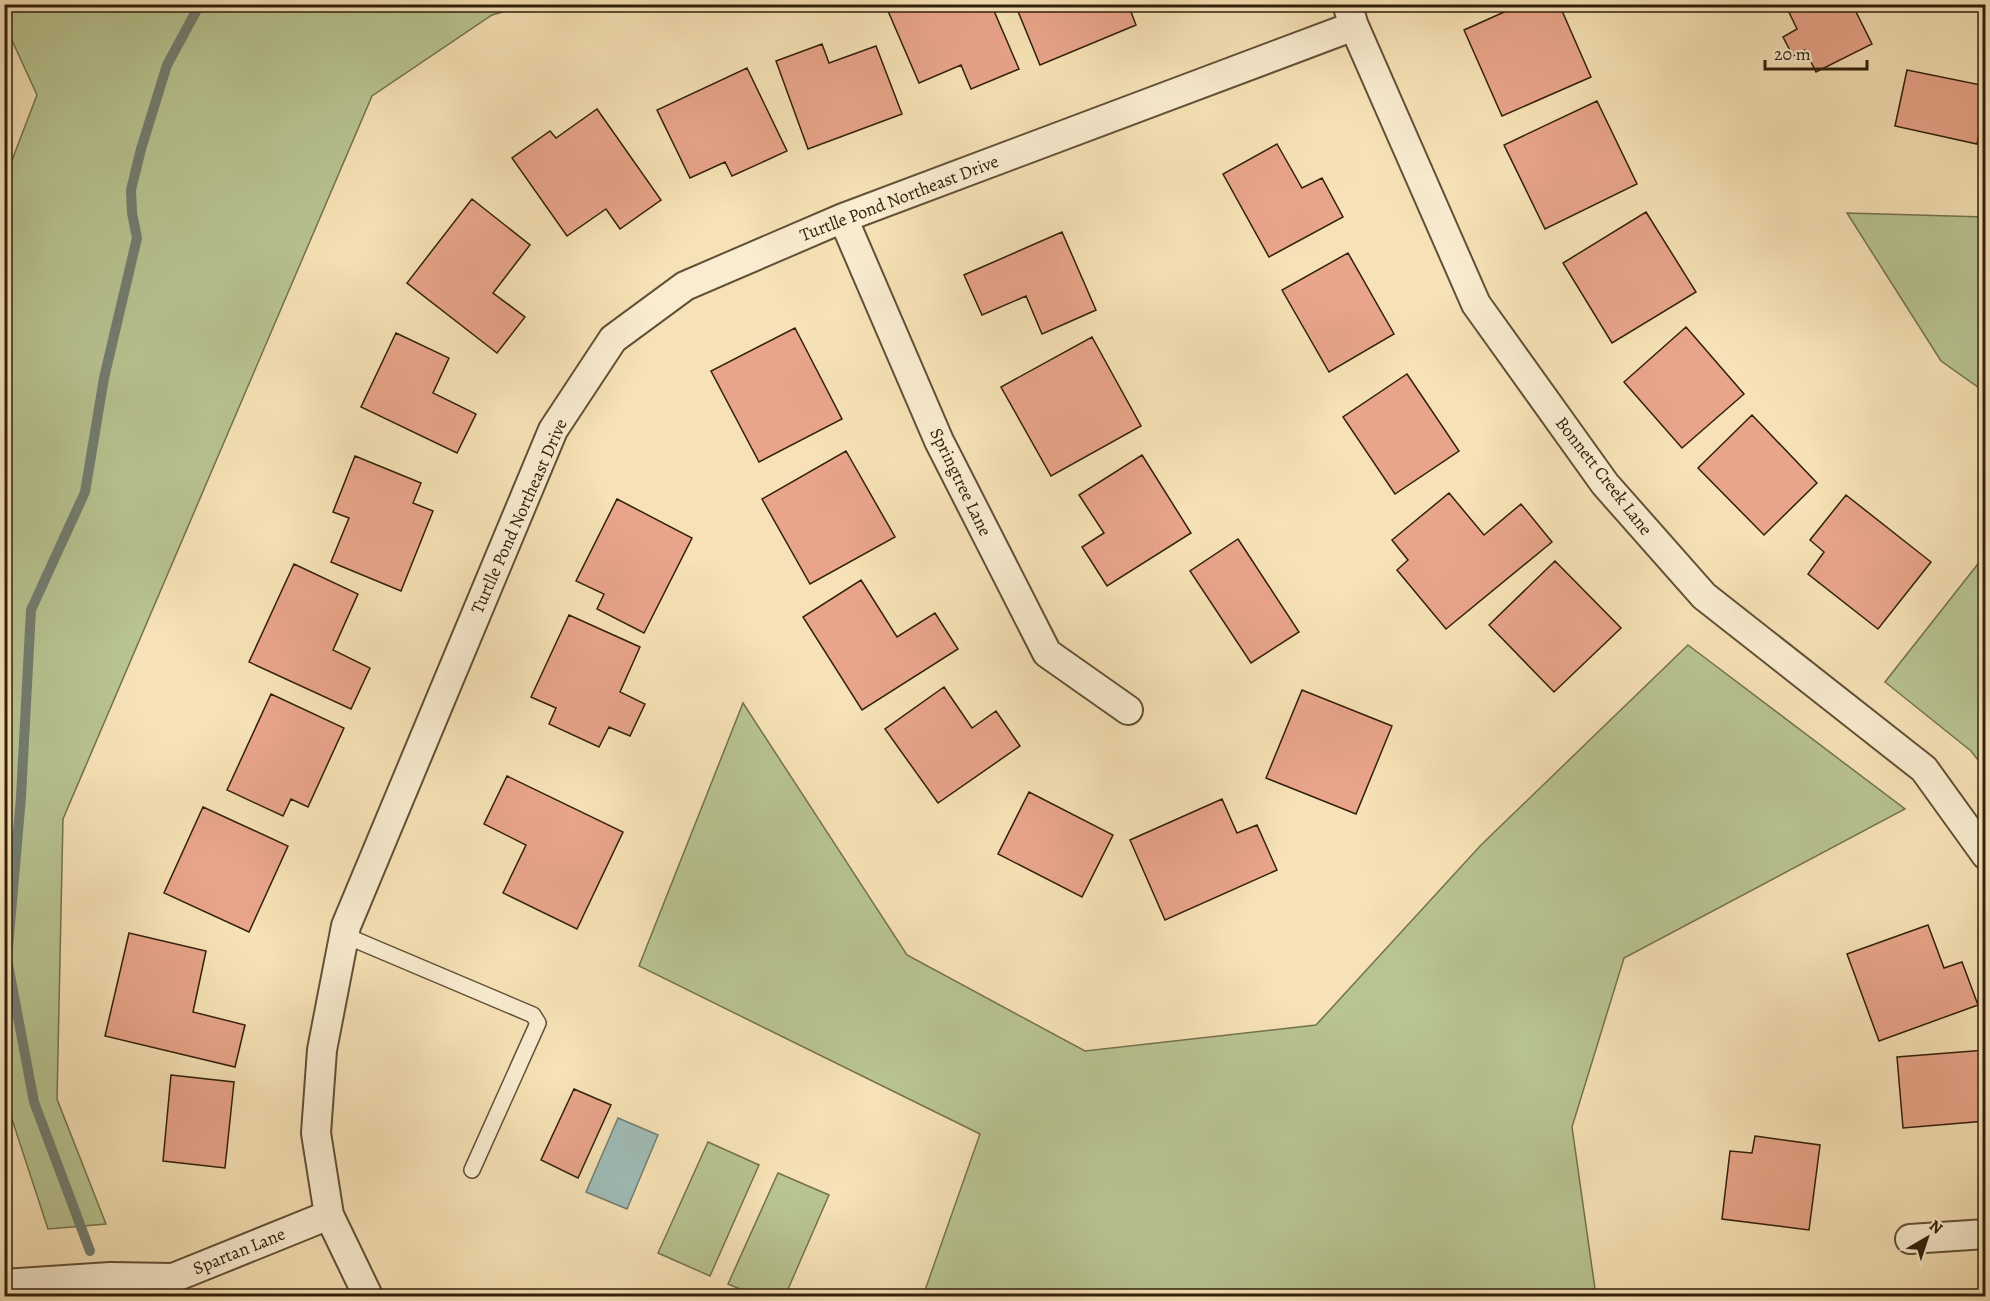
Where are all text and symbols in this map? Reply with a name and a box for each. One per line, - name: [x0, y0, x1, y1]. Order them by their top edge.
- scale bar: [1765, 33, 1867, 71]
- text: 20 m: [1774, 42, 1811, 66]
- street label: Turtlle Pond Northeast Drive: [796, 149, 1002, 247]
- street label: Bonnett Creek Lane: [1550, 412, 1658, 540]
- street label: Turtlle Pond Northeast Drive: [465, 415, 573, 617]
- street label: Springtree Lane: [924, 424, 998, 540]
- north arrow: [1897, 1208, 1957, 1268]
- text: N: [1924, 1215, 1948, 1240]
- street label: Spartan Lane: [189, 1222, 289, 1280]

